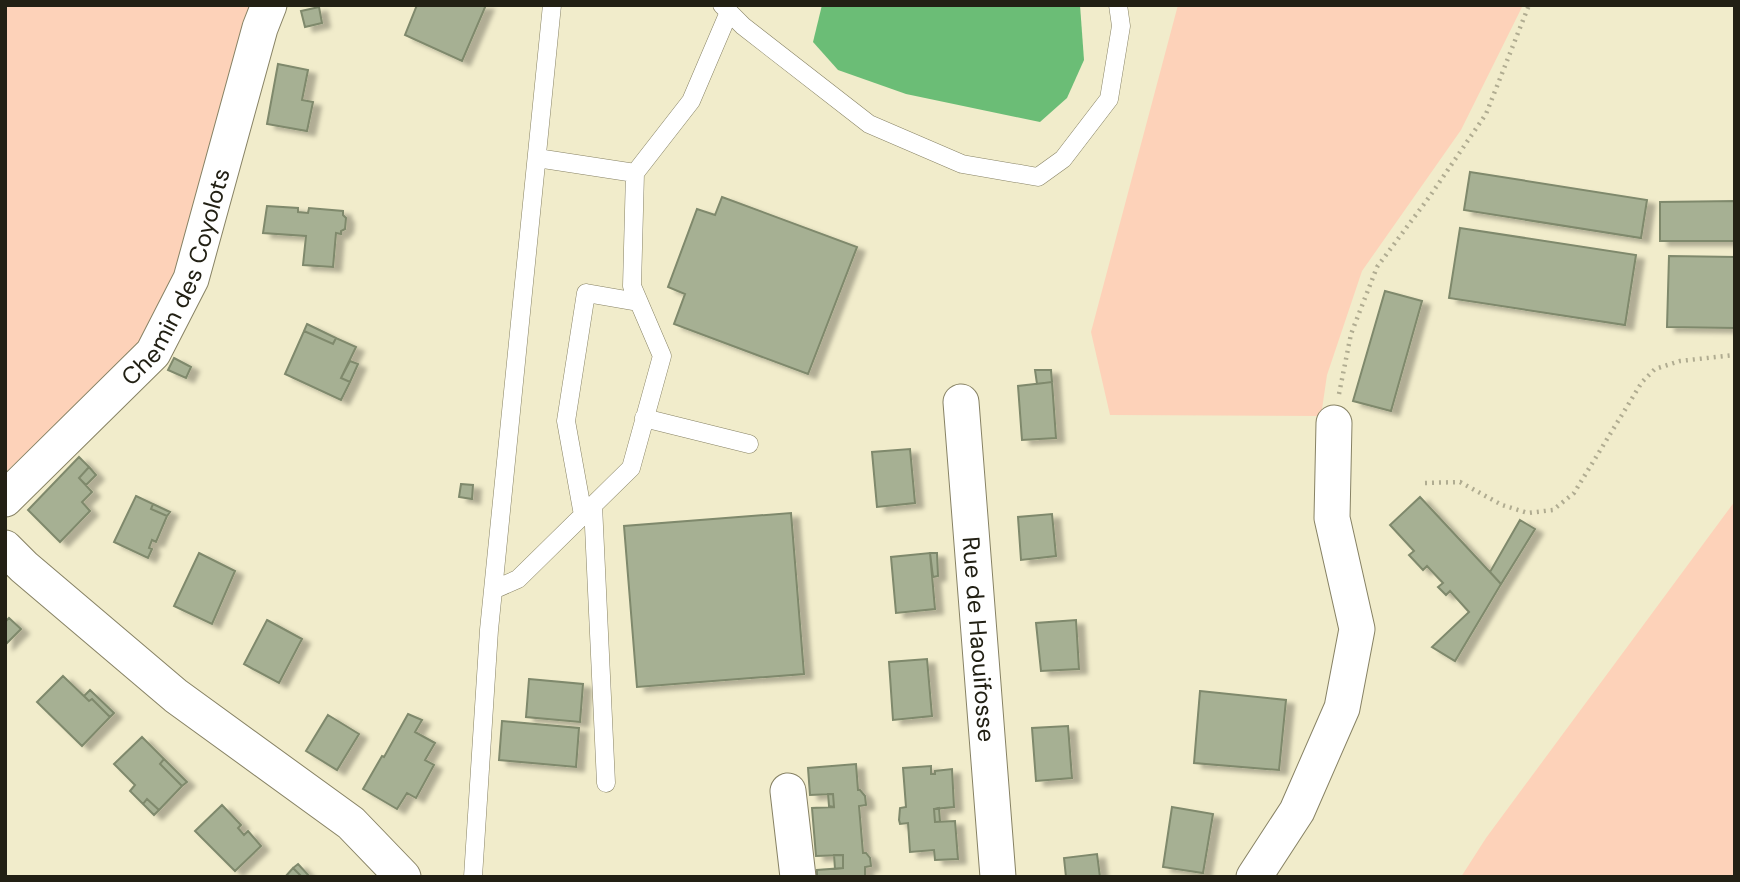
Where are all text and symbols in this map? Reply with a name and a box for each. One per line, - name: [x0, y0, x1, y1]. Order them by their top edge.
- street label: Chemin des Coyolots: [114, 165, 236, 392]
- street label: Rue de Haouifosse: [956, 535, 1003, 743]

